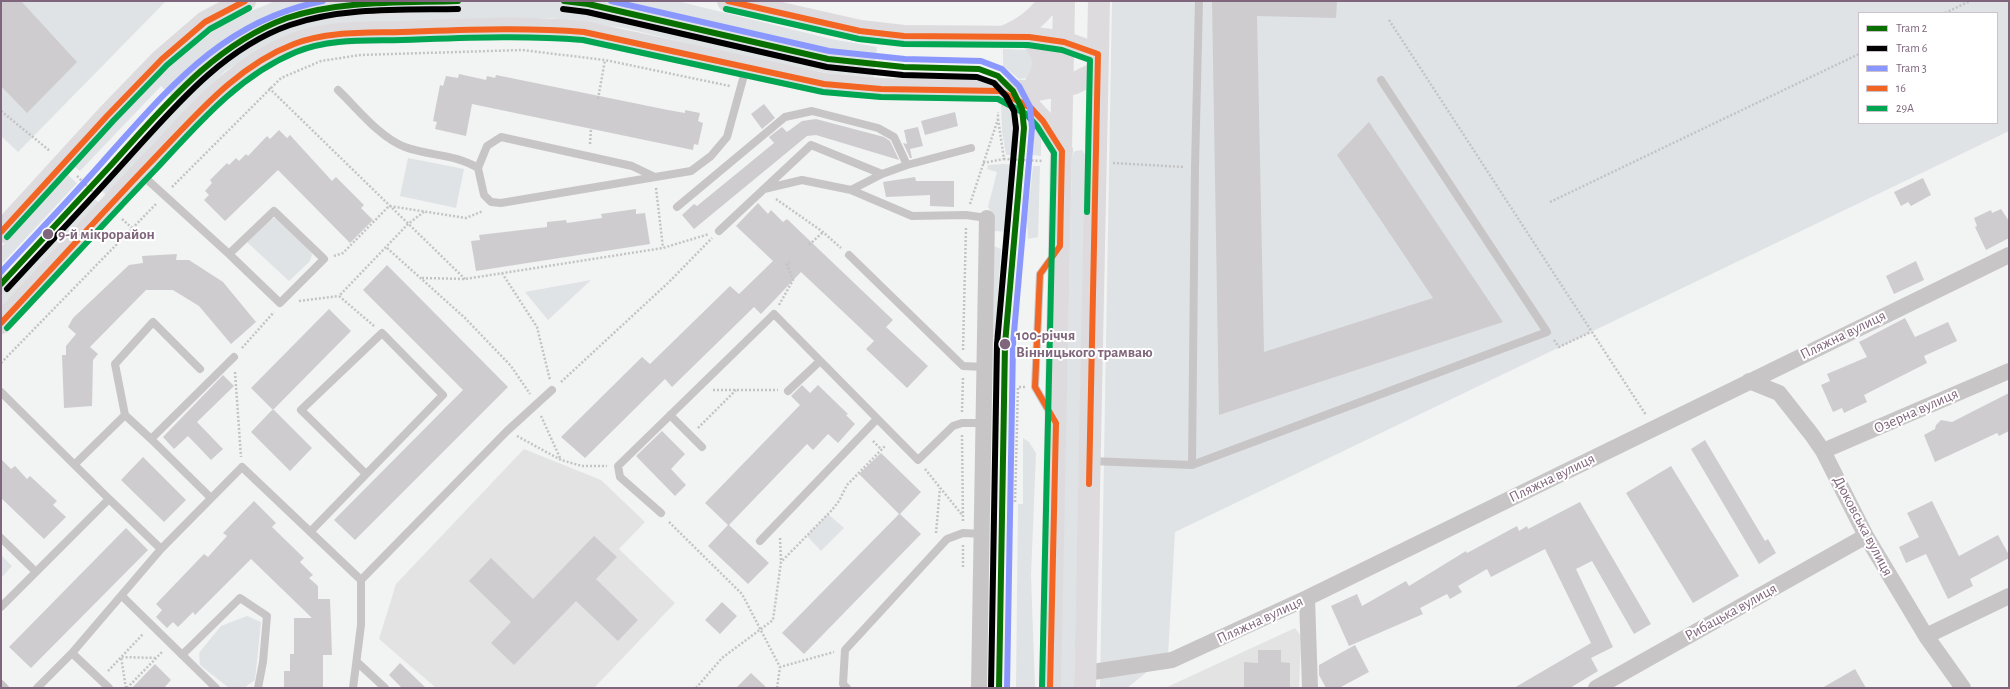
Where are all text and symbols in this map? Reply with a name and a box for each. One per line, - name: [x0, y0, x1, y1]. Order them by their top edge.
- legend: [1858, 12, 1998, 124]
- text: Tram 2: [1896, 22, 1927, 34]
- text: Tram 6: [1896, 42, 1928, 54]
- text: Tram 3: [1896, 62, 1927, 74]
- text: 16: [1896, 82, 1906, 94]
- text: 29А: [1896, 102, 1914, 114]
- place label: 9-й мікрорайон: [58, 225, 155, 243]
- marker: 9-й мікрорайон: [41, 227, 55, 241]
- street label: Пляжна вулиця: [1797, 306, 1889, 364]
- place label: 100-річчя Вінницького трамваю: [1016, 326, 1153, 361]
- marker: 100-річчя Вінницького трамваю: [998, 337, 1012, 351]
- street label: Озерна вулиця: [1871, 384, 1961, 438]
- street label: Пляжна вулиця: [1506, 449, 1598, 507]
- street label: Дюковська вулиця: [1829, 473, 1897, 579]
- street label: Рибацька вулиця: [1682, 579, 1780, 645]
- street label: Пляжна вулиця: [1214, 592, 1306, 648]

